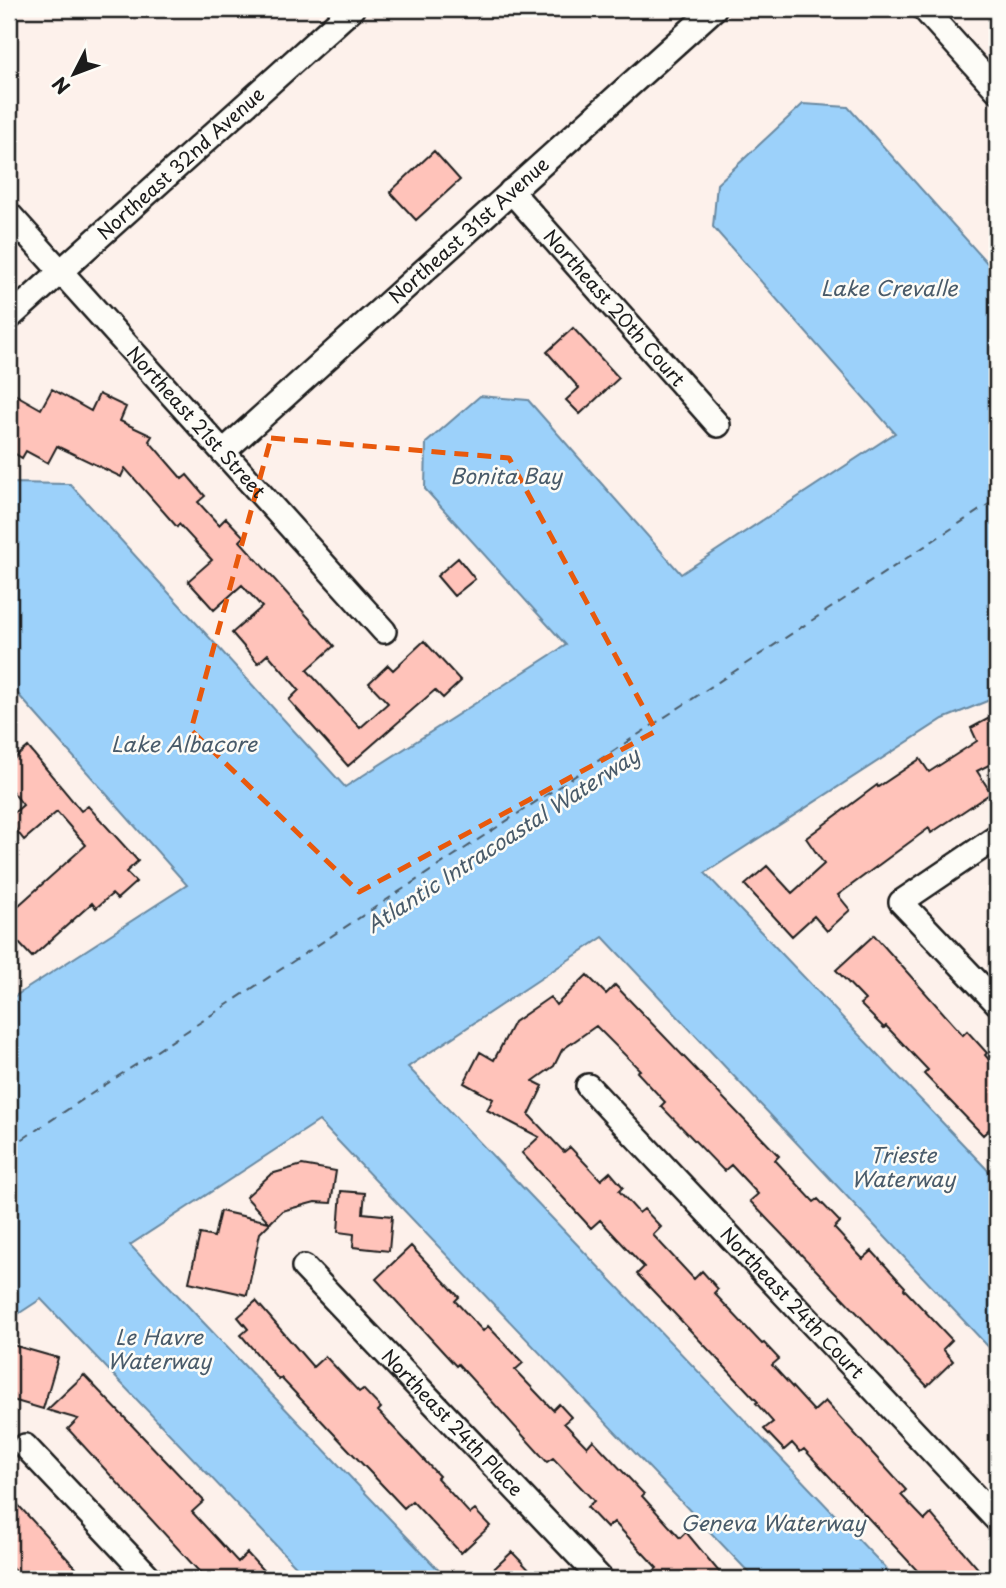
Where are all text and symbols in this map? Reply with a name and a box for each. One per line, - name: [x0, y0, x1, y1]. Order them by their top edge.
- north arrow: [38, 38, 108, 108]
- text: N: [45, 71, 76, 101]
- street label: Northeast 32nd Avenue: [90, 80, 270, 245]
- street label: Northeast 31st Avenue: [382, 150, 554, 309]
- street label: Northeast 20th Court: [538, 222, 693, 392]
- water label: Lake Crevalle: [821, 271, 959, 303]
- street label: Northeast 21st Street: [121, 339, 273, 504]
- water label: Bonita Bay: [450, 459, 564, 491]
- water label: Lake Albacore: [111, 727, 259, 759]
- water label: Atlantic Intracoastal Waterway: [359, 737, 647, 940]
- water label: Trieste Waterway: [851, 1138, 957, 1194]
- street label: Northeast 24th Court: [715, 1220, 872, 1384]
- water label: Le Havre Waterway: [107, 1320, 213, 1376]
- street label: Northeast 24th Place: [376, 1342, 530, 1502]
- water label: Geneva Waterway: [681, 1506, 868, 1538]

